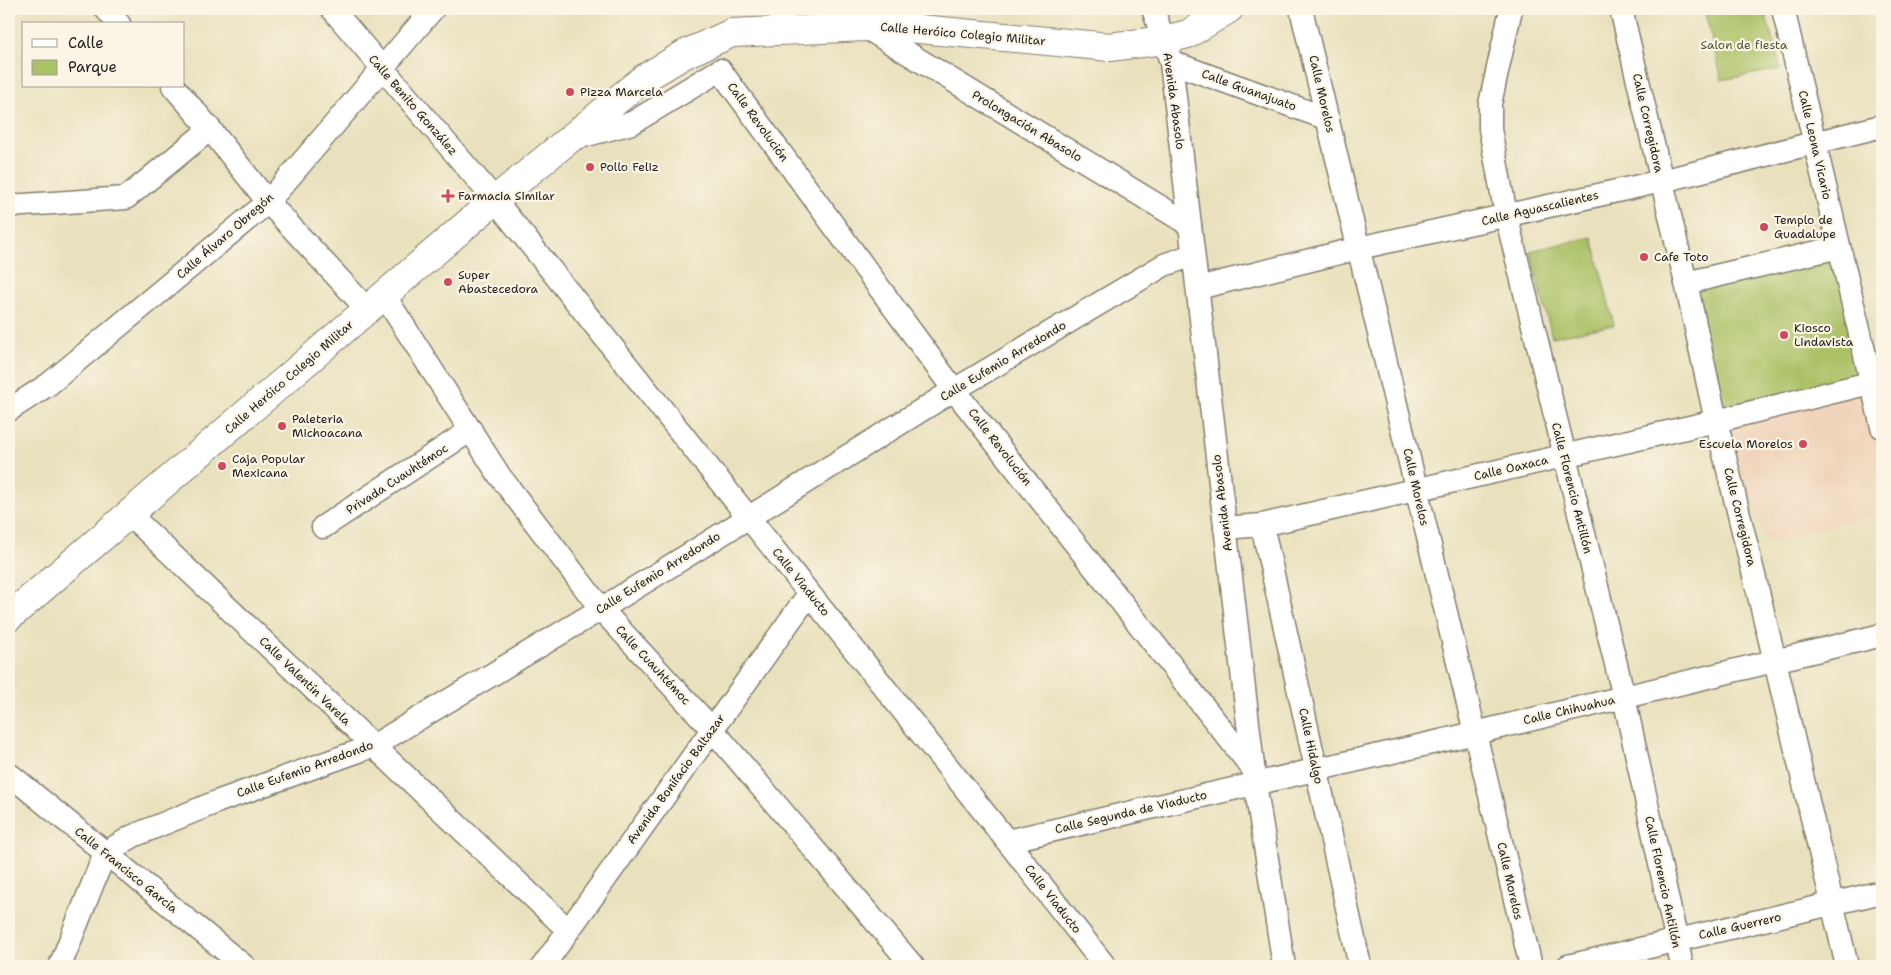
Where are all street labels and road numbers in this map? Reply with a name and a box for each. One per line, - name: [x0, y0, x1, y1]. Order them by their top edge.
- street label: Calle Heróico Colegio Militar: [880, 19, 1047, 49]
- street label: Calle Benito González: [365, 51, 461, 159]
- street label: Avenida Abasolo: [1159, 51, 1189, 151]
- street label: Calle Morelos: [1305, 54, 1339, 135]
- street label: Calle Guanajuato: [1199, 65, 1299, 115]
- street label: Calle Corregidora: [1629, 72, 1667, 175]
- street label: Calle Revolución: [724, 79, 792, 165]
- street label: Prolongación Abasolo: [969, 87, 1085, 165]
- street label: Calle Leona Vicario: [1795, 89, 1835, 201]
- street label: Calle Aguascalientes: [1480, 187, 1600, 229]
- street label: Calle Álvaro Obregón: [173, 189, 277, 283]
- street label: Calle Heróico Colegio Militar: [221, 316, 357, 438]
- street label: Calle Eufemio Arredondo: [937, 317, 1069, 405]
- street label: Calle Revolución: [965, 405, 1035, 489]
- street label: Calle Florencio Antillón: [1548, 421, 1596, 555]
- street label: Privada Cuauhtémoc: [343, 440, 451, 518]
- street label: Calle Morelos: [1399, 447, 1433, 528]
- street label: Calle Oaxaca: [1472, 452, 1550, 484]
- street label: Avenida Abasolo: [1208, 453, 1236, 553]
- street label: Calle Corregidora: [1720, 466, 1760, 569]
- street label: Calle Eufemio Arredondo: [593, 528, 723, 618]
- street label: Calle Viaducto: [769, 545, 833, 619]
- street label: Calle Cuauhtémoc: [612, 622, 694, 708]
- street label: Calle Valentín Varela: [256, 633, 355, 729]
- street label: Calle Chihuahua: [1522, 692, 1617, 728]
- street label: Calle Hidalgo: [1295, 706, 1327, 786]
- street label: Avenida Bonifacio Baltazar: [623, 710, 729, 847]
- street label: Calle Eufemio Arredondo: [234, 737, 376, 801]
- street label: Calle Segunda de Viaducto: [1053, 787, 1209, 837]
- street label: Calle Florencio Antillón: [1641, 814, 1685, 950]
- street label: Calle Francisco García: [71, 824, 181, 917]
- street label: Calle Morelos: [1493, 841, 1527, 922]
- street label: Calle Viaducto: [1021, 861, 1085, 937]
- street label: Calle Guerrero: [1697, 909, 1783, 943]

